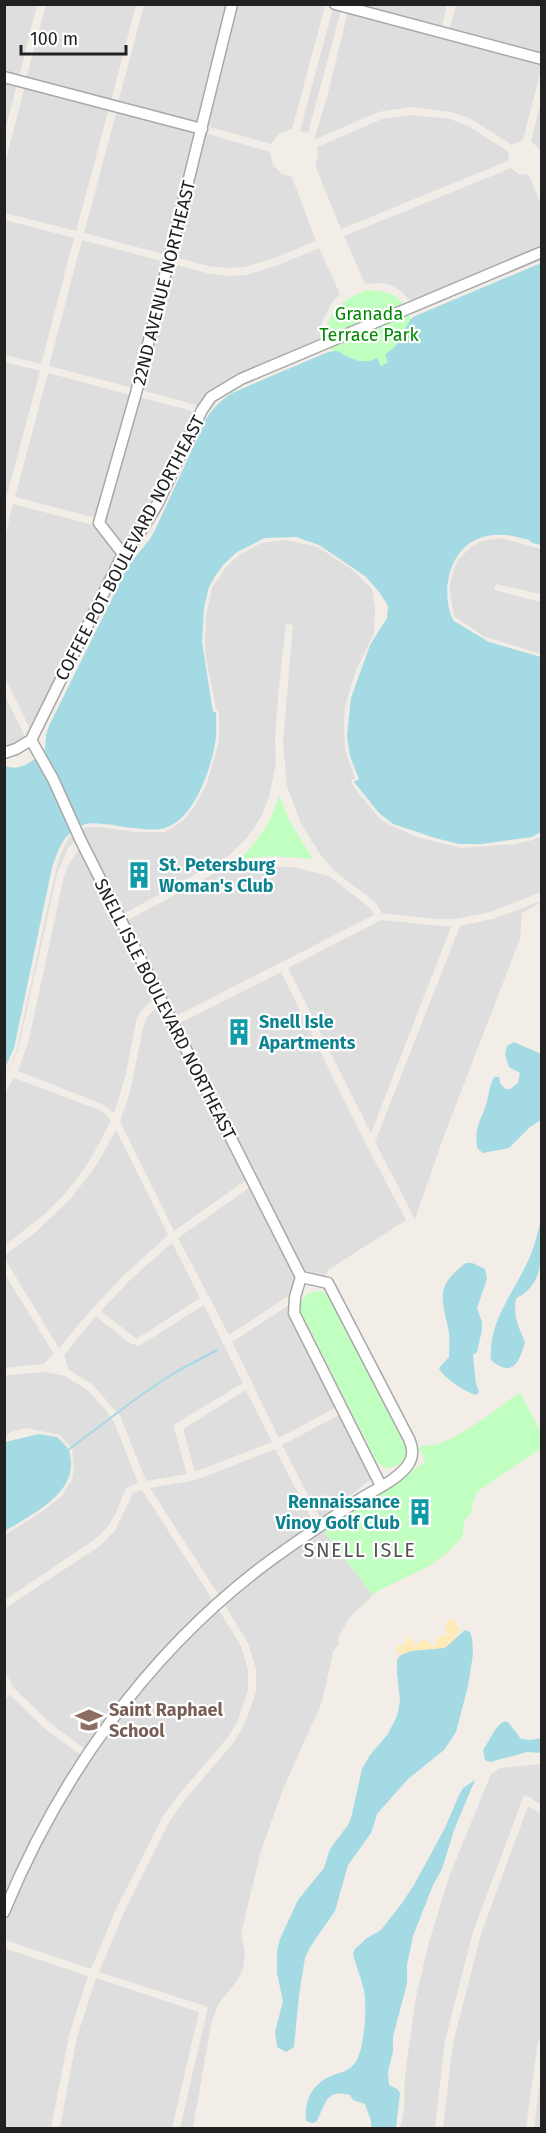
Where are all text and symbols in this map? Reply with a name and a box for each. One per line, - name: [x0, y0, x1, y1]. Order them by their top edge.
- scale bar: [21, 18, 126, 56]
- text: 100 m: [30, 28, 78, 50]
- street label: 22ND AVENUE NORTHEAST: [128, 178, 200, 388]
- park label: Granada Terrace Park: [319, 303, 419, 346]
- street label: COFFEE POT BOULEVARD NORTHEAST: [51, 411, 210, 684]
- place label: St. Petersburg Woman's Club: [159, 854, 275, 897]
- building icon: St. Petersburg Woman's Club: [124, 860, 154, 890]
- street label: SNELL ISLE BOULEVARD NORTHEAST: [89, 875, 241, 1144]
- place label: Snell Isle Apartments: [258, 1011, 356, 1054]
- building icon: Snell Isle Apartments: [224, 1017, 254, 1047]
- place label: Rennaissance Vinoy Golf Club: [275, 1491, 400, 1534]
- building icon: Rennaissance Vinoy Golf Club: [405, 1497, 435, 1527]
- district label: SNELL ISLE: [304, 1538, 416, 1562]
- place label: Saint Raphael School: [109, 1699, 224, 1742]
- school or university icon: Saint Raphael School: [74, 1705, 104, 1735]

